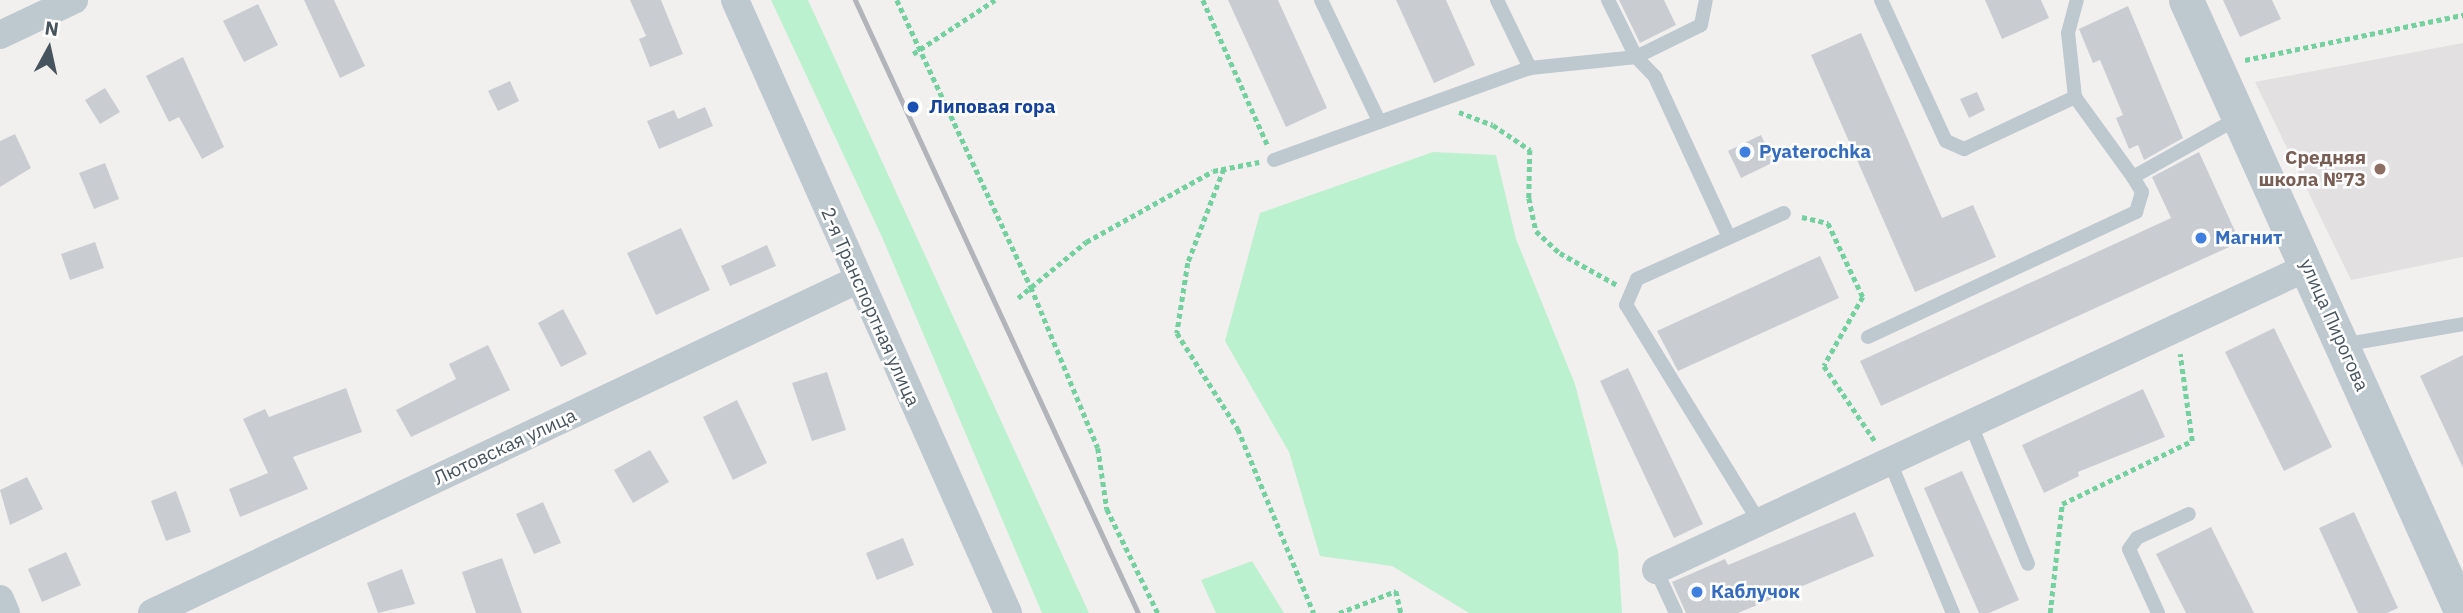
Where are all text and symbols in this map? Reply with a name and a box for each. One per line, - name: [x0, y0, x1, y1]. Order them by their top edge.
- north arrow: [14, 14, 84, 84]
- text: N: [43, 15, 60, 41]
- place label: Липовая гора: [929, 96, 1055, 118]
- marker: Липовая гора: [903, 97, 923, 117]
- place label: Pyaterochka: [1759, 141, 1871, 163]
- marker: Pyaterochka: [1737, 144, 1753, 160]
- place label: Средняя школа №73: [2259, 147, 2366, 191]
- marker: Средняя школа №73: [2372, 161, 2388, 177]
- street label: 2-я Транспортная улица: [816, 204, 924, 410]
- place label: Магнит: [2215, 227, 2282, 249]
- marker: Магнит: [2193, 230, 2209, 246]
- street label: улица Пирогова: [2295, 255, 2373, 395]
- street label: Лютовская улица: [430, 404, 580, 490]
- place label: Каблучок: [1711, 581, 1800, 603]
- marker: Каблучок: [1689, 584, 1705, 600]

